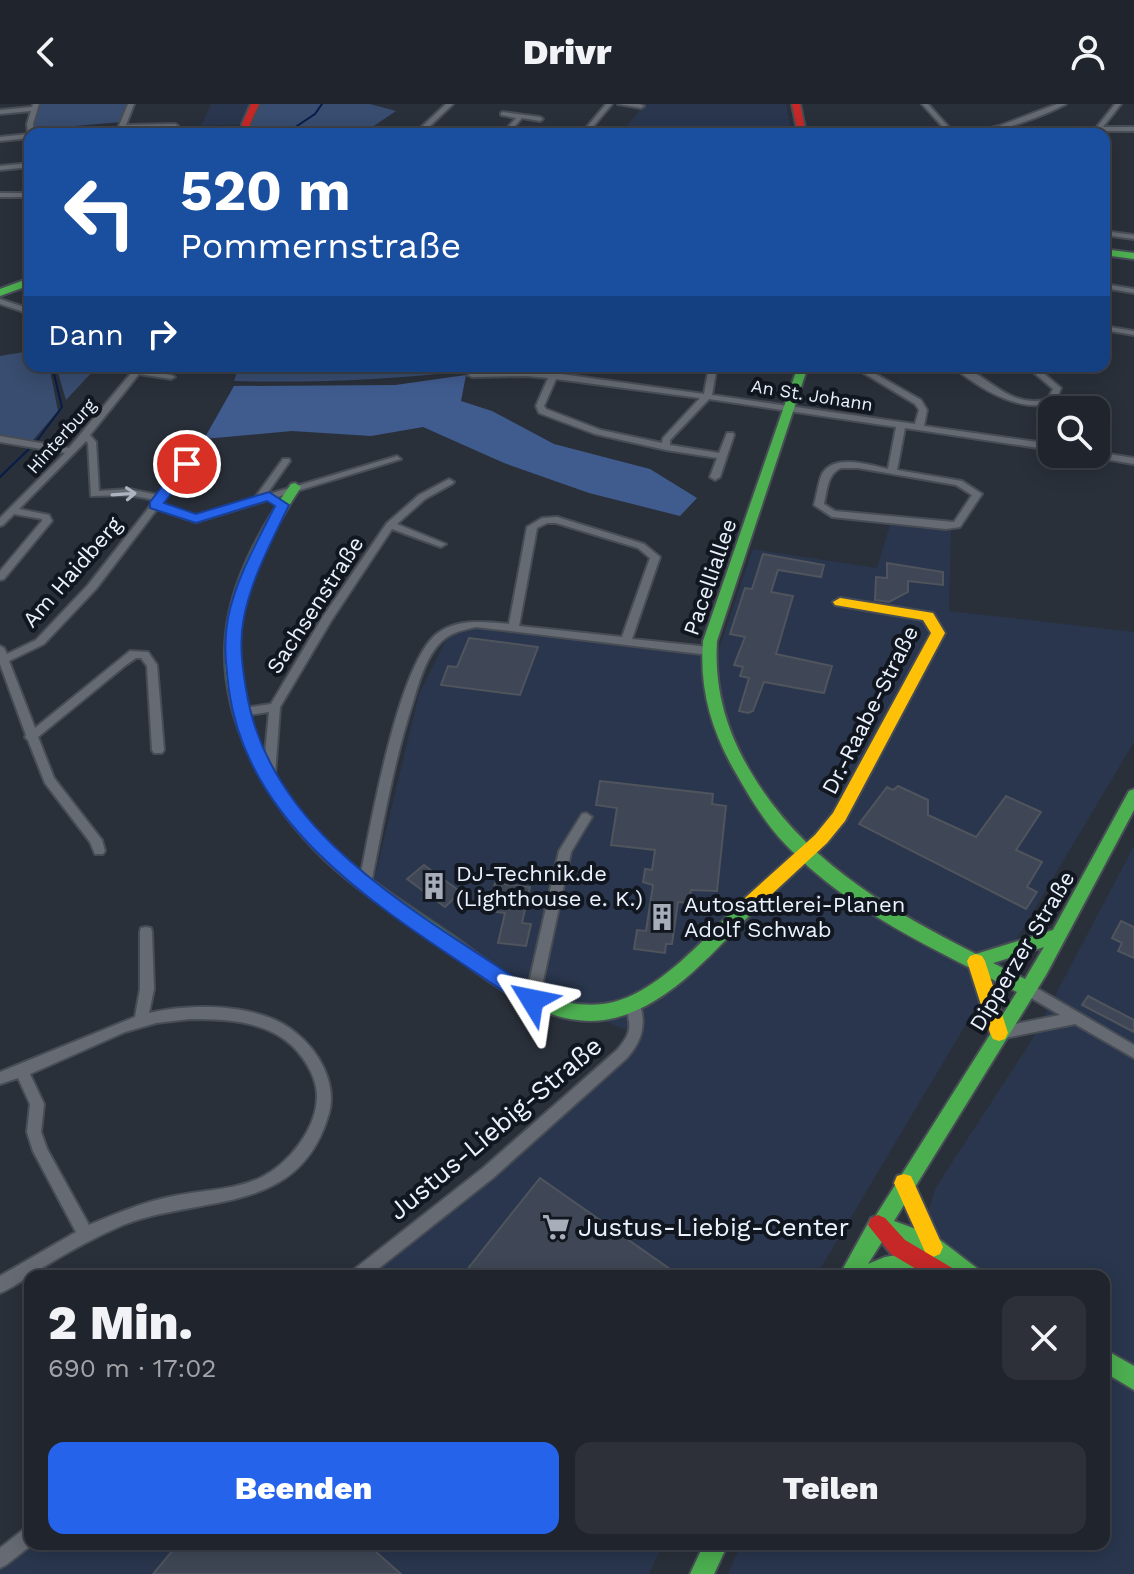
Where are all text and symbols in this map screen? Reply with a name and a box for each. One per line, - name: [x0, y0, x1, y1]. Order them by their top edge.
- icon: back: [24, 30, 68, 74]
- icon: person: [1066, 30, 1110, 74]
- text: Drivr: [523, 31, 611, 73]
- text: 520 m: [180, 158, 351, 224]
- icon: left: [48, 160, 152, 264]
- text: Pommernstraße: [180, 225, 461, 267]
- icon: right: [140, 312, 184, 356]
- text: Dann: [48, 317, 124, 352]
- street label: An St. Johann: [750, 375, 874, 415]
- street label: Hinterburg: [22, 394, 100, 478]
- map controls: [1038, 396, 1110, 468]
- button: search: [1038, 396, 1110, 468]
- pin: [153, 430, 221, 498]
- icon: arrive: [165, 442, 209, 486]
- one-way arrow: [110, 486, 137, 501]
- street label: Am Haidberg: [17, 512, 127, 632]
- street label: Pacelliallee: [678, 515, 742, 639]
- street label: Sachsenstraße: [261, 532, 369, 678]
- street label: Dr.-Raabe-Straße: [817, 622, 923, 798]
- place label: DJ-Technik.de (Lighthouse e. K.): [456, 861, 643, 911]
- street label: Dipperzer Straße: [964, 867, 1080, 1035]
- building icon: DJ-Technik.de (Lighthouse e. K.): [419, 871, 449, 901]
- place label: Autosattlerei-Planen Adolf Schwab: [684, 892, 905, 942]
- building icon: Autosattlerei-Planen Adolf Schwab: [647, 902, 677, 932]
- position arrow: [490, 958, 574, 1042]
- street label: Justus-Liebig-Straße: [382, 1030, 608, 1226]
- supermarket icon: Justus-Liebig-Center: [541, 1212, 571, 1242]
- place label: Justus-Liebig-Center: [578, 1212, 849, 1242]
- text: 2 Min.: [48, 1294, 193, 1351]
- button: close: [1002, 1296, 1086, 1380]
- text: 690 m · 17:02: [48, 1353, 217, 1383]
- button: Beenden: [48, 1442, 559, 1534]
- button: Teilen: [575, 1442, 1086, 1534]

